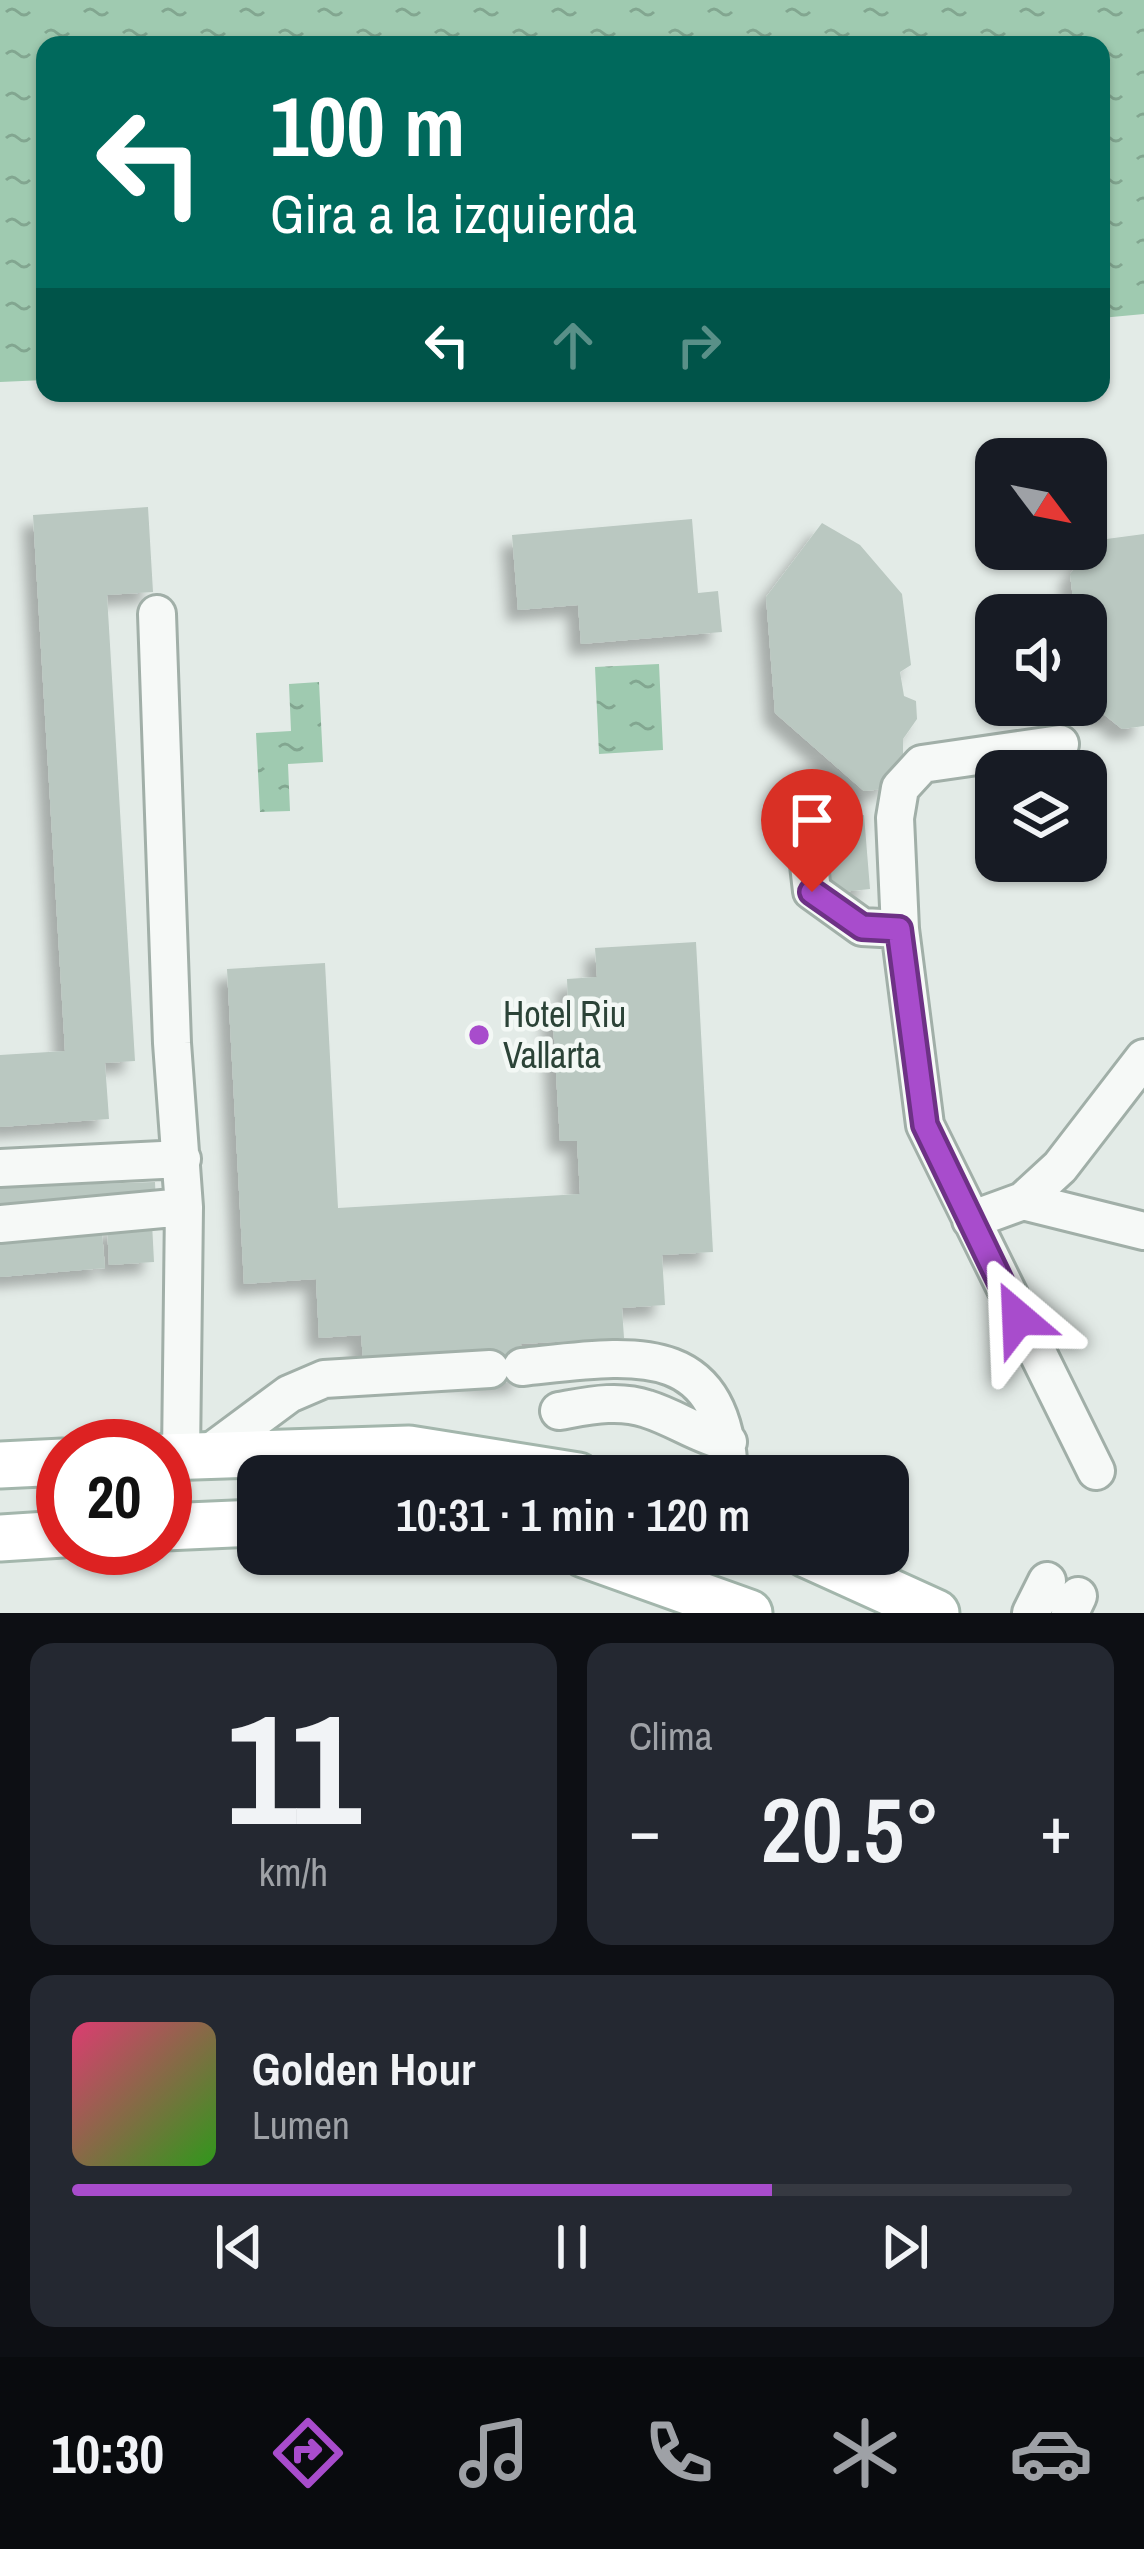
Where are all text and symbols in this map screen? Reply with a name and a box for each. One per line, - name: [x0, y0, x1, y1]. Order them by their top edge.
- text: 100 m: [270, 69, 465, 182]
- icon: left: [72, 84, 228, 240]
- text: Gira a la izquierda: [270, 177, 637, 250]
- icon: left: [414, 312, 480, 378]
- icon: ahead: [540, 312, 606, 378]
- icon: right: [666, 312, 732, 378]
- north arrow: [975, 438, 1107, 570]
- map controls: [975, 438, 1107, 882]
- button: sound: [975, 594, 1107, 726]
- button: layers: [975, 750, 1107, 882]
- pin: [761, 769, 863, 892]
- icon: arrive: [779, 787, 845, 853]
- place label: Hotel Riu Vallarta: [503, 990, 626, 1079]
- marker: Hotel Riu Vallarta: [466, 1022, 492, 1048]
- position arrow: [955, 1255, 1081, 1381]
- speed limit sign: 20: [36, 1419, 192, 1575]
- text: 10:31 · 1 min · 120 m: [396, 1484, 750, 1545]
- text: 11: [226, 1663, 361, 1873]
- text: Clima: [629, 1710, 713, 1762]
- text: 20.5°: [761, 1769, 940, 1890]
- text: −: [629, 1785, 661, 1874]
- text: +: [1040, 1785, 1072, 1874]
- text: km/h: [259, 1846, 328, 1898]
- text: Golden Hour: [252, 2038, 475, 2099]
- text: Lumen: [252, 2099, 350, 2151]
- icon: previous: [206, 2214, 272, 2280]
- icon: pause: [539, 2214, 605, 2280]
- icon: next: [872, 2214, 938, 2280]
- icon: directions: [266, 2411, 350, 2495]
- icon: music: [452, 2411, 536, 2495]
- icon: phone: [637, 2411, 721, 2495]
- icon: climate: [823, 2411, 907, 2495]
- icon: car: [1009, 2411, 1093, 2495]
- text: 10:30: [51, 2417, 164, 2490]

